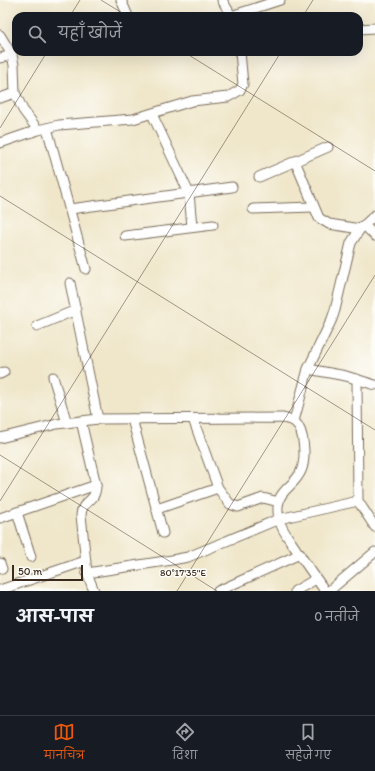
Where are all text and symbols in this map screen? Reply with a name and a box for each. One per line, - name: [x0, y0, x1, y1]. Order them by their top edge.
- search box: [12, 12, 363, 56]
- icon: search: [26, 23, 48, 45]
- text: यहाँ खोजें: [58, 24, 122, 42]
- scale bar: [12, 563, 83, 582]
- text: 50 m: [18, 565, 42, 578]
- text: 80°17'35"E: [160, 566, 206, 579]
- text: आस-पास: [16, 606, 94, 626]
- text: 0 नतीजे: [314, 609, 359, 624]
- tab: मानचित्र: [44, 721, 84, 767]
- tab: दिशा: [173, 721, 197, 767]
- tab: सहेजे गए: [286, 721, 331, 767]

